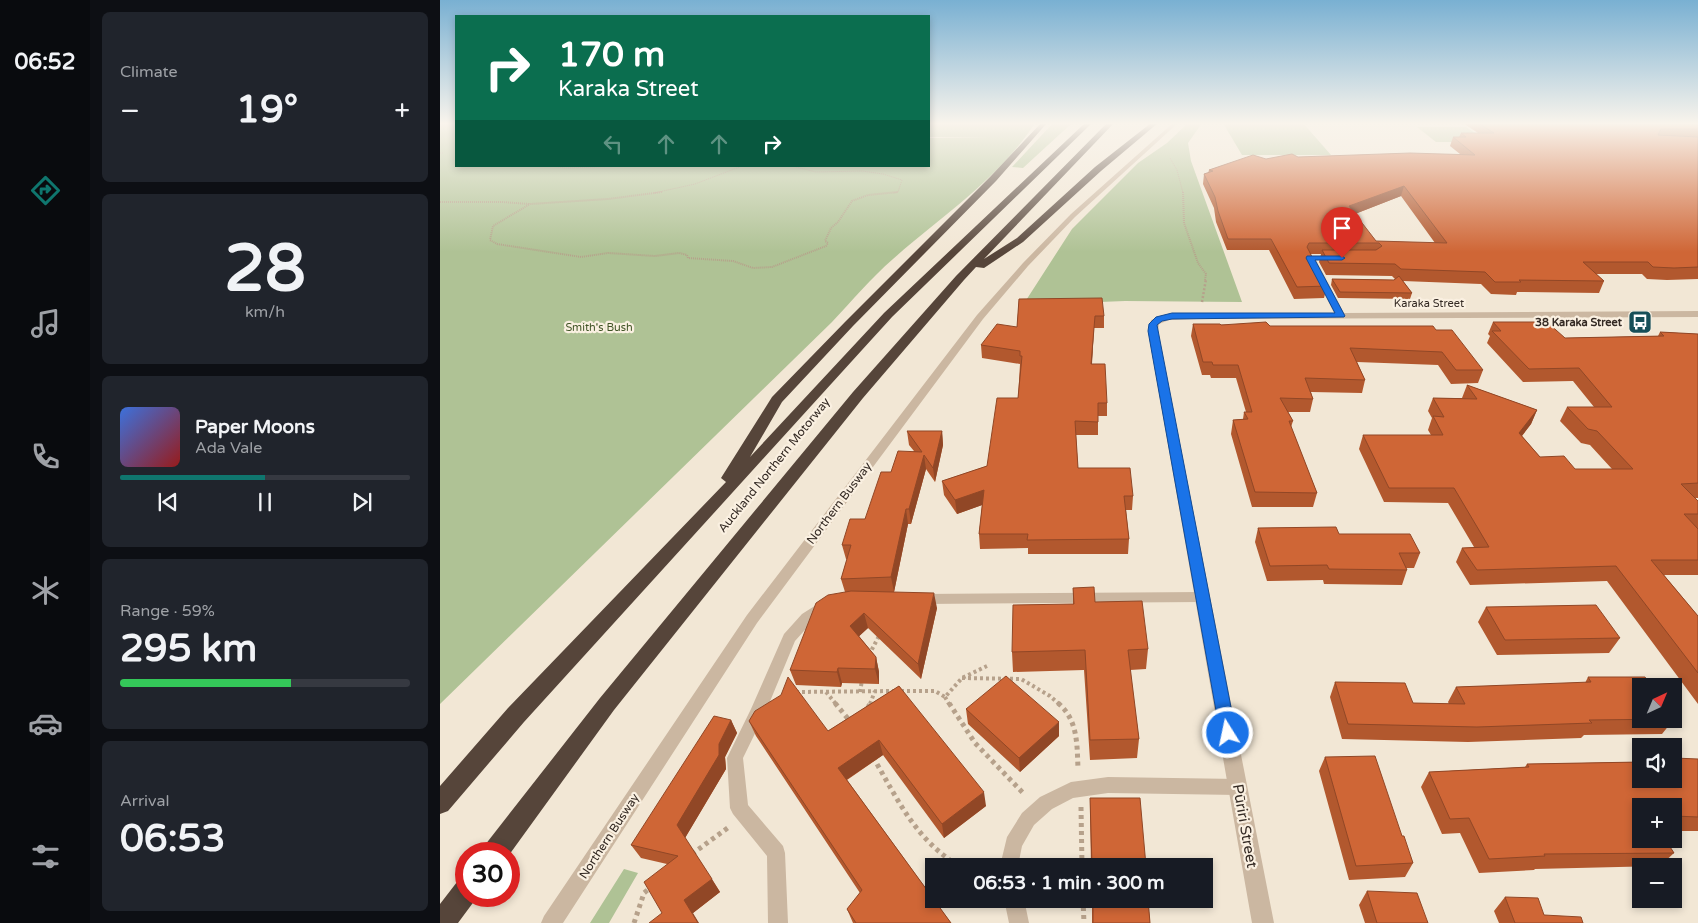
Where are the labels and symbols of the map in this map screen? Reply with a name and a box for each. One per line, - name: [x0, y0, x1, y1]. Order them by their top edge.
- pin: [1321, 207, 1363, 258]
- street label: Karaka Street: [1394, 297, 1464, 310]
- bus stop icon: 38 Karaka Street: [1627, 309, 1653, 335]
- place label: 38 Karaka Street: [1535, 316, 1623, 329]
- park label: Smith's Bush: [565, 321, 633, 334]
- street label: Auckland Northern Motorway: [715, 394, 833, 535]
- street label: Northern Busway: [804, 459, 875, 547]
- north arrow: [1632, 678, 1682, 728]
- position arrow: [1201, 706, 1253, 758]
- street label: Pūriri Street: [1229, 783, 1261, 870]
- street label: Northern Busway: [576, 790, 642, 881]
- speed limit sign: 30: [455, 842, 520, 907]

